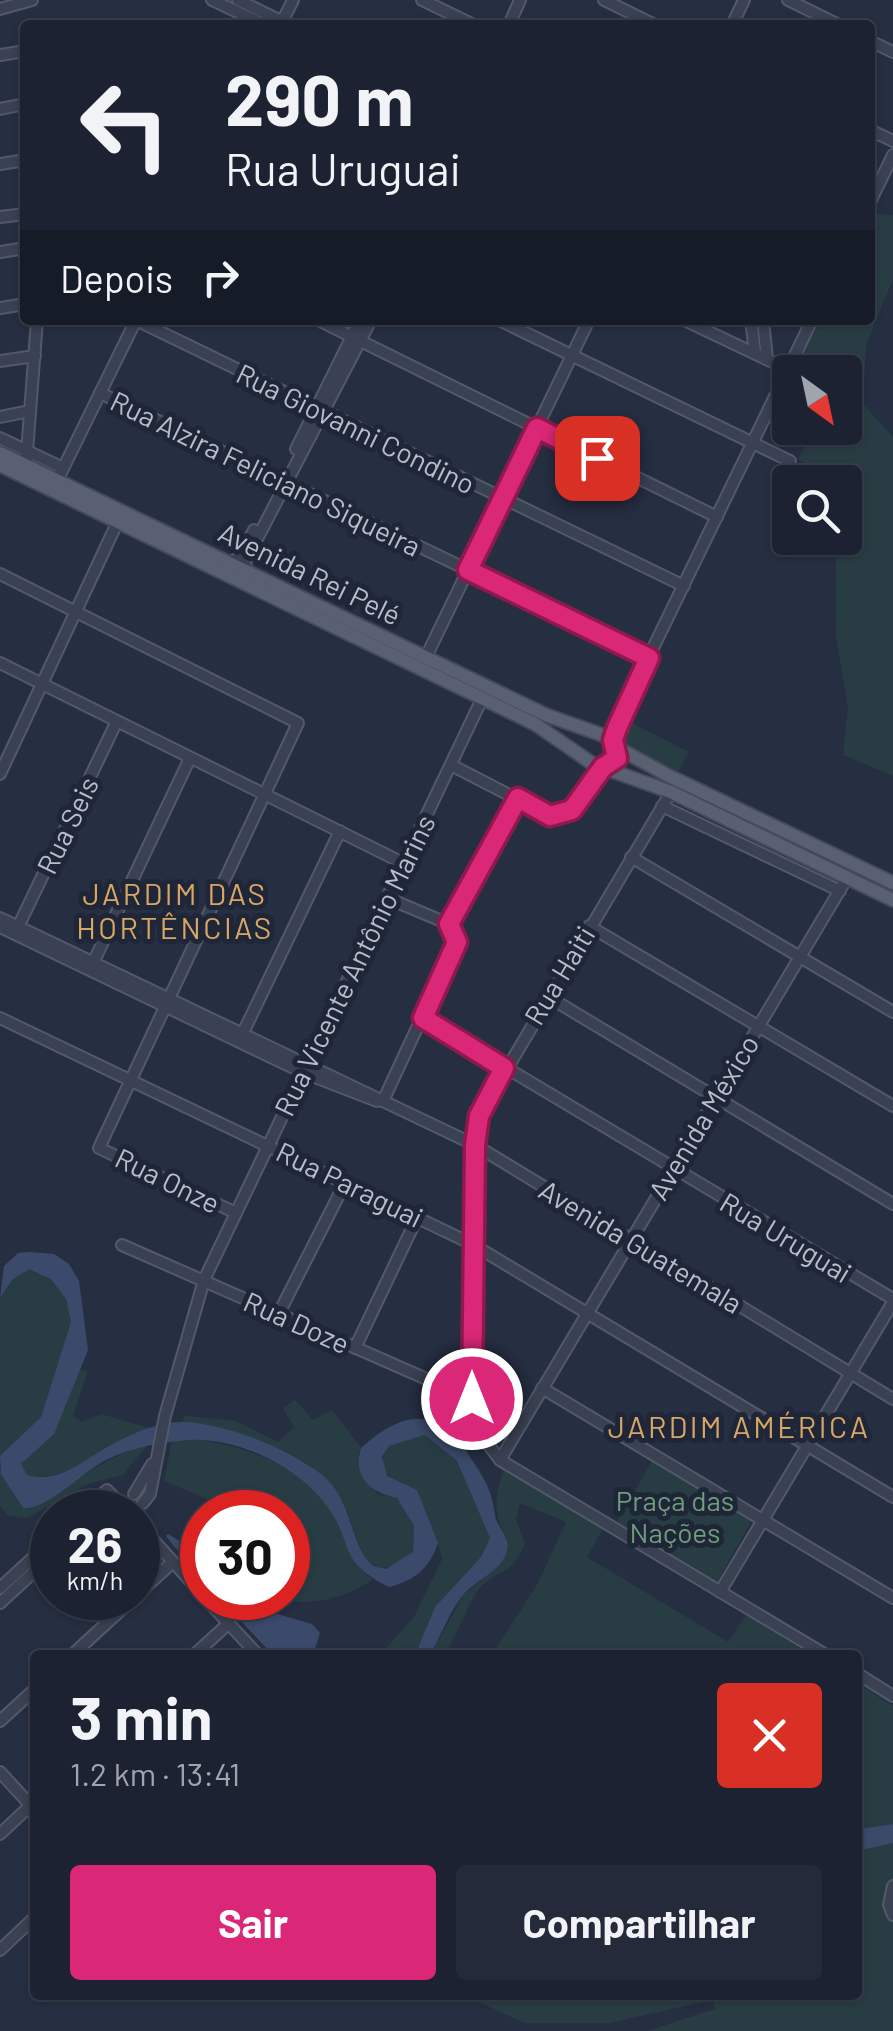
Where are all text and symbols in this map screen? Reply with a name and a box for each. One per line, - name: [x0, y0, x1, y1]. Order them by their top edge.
- text: 290 m: [225, 56, 414, 140]
- icon: left: [60, 60, 190, 190]
- text: Rua Uruguai: [225, 141, 461, 195]
- icon: right: [193, 250, 248, 305]
- text: Depois: [60, 255, 173, 301]
- north arrow: [772, 355, 862, 445]
- map controls: [772, 355, 862, 555]
- street label: Rua Giovanni Condino: [231, 356, 481, 500]
- street label: Rua Alzira Feliciano Siqueira: [105, 383, 427, 563]
- pin: [555, 416, 640, 501]
- icon: arrive: [570, 431, 625, 486]
- button: search: [772, 465, 862, 555]
- street label: Avenida Rei Pelé: [213, 514, 407, 632]
- street label: Rua Seis: [29, 771, 105, 879]
- street label: Rua Vicente Antônio Marins: [266, 809, 442, 1121]
- district label: JARDIM DAS HORTÊNCIAS: [76, 875, 274, 945]
- street label: Rua Haiti: [516, 919, 602, 1031]
- street label: Avenida México: [640, 1028, 766, 1206]
- street label: Rua Paraguai: [271, 1134, 429, 1234]
- street label: Rua Onze: [110, 1140, 226, 1220]
- street label: Avenida Guatemala: [533, 1172, 749, 1320]
- street label: Rua Uruguai: [714, 1185, 858, 1289]
- street label: Rua Doze: [239, 1284, 355, 1360]
- position arrow: [420, 1347, 524, 1451]
- district label: JARDIM AMÉRICA: [608, 1408, 870, 1444]
- park label: Praça das Nações: [616, 1483, 734, 1549]
- speed limit sign: 30: [180, 1490, 310, 1620]
- text: 26: [68, 1513, 122, 1573]
- text: km/h: [67, 1565, 123, 1595]
- text: 3 min: [70, 1680, 213, 1752]
- button: close: [717, 1683, 822, 1788]
- text: 1.2 km · 13:41: [70, 1754, 240, 1792]
- button: Sair: [70, 1865, 436, 1980]
- button: Compartilhar: [456, 1865, 822, 1980]

